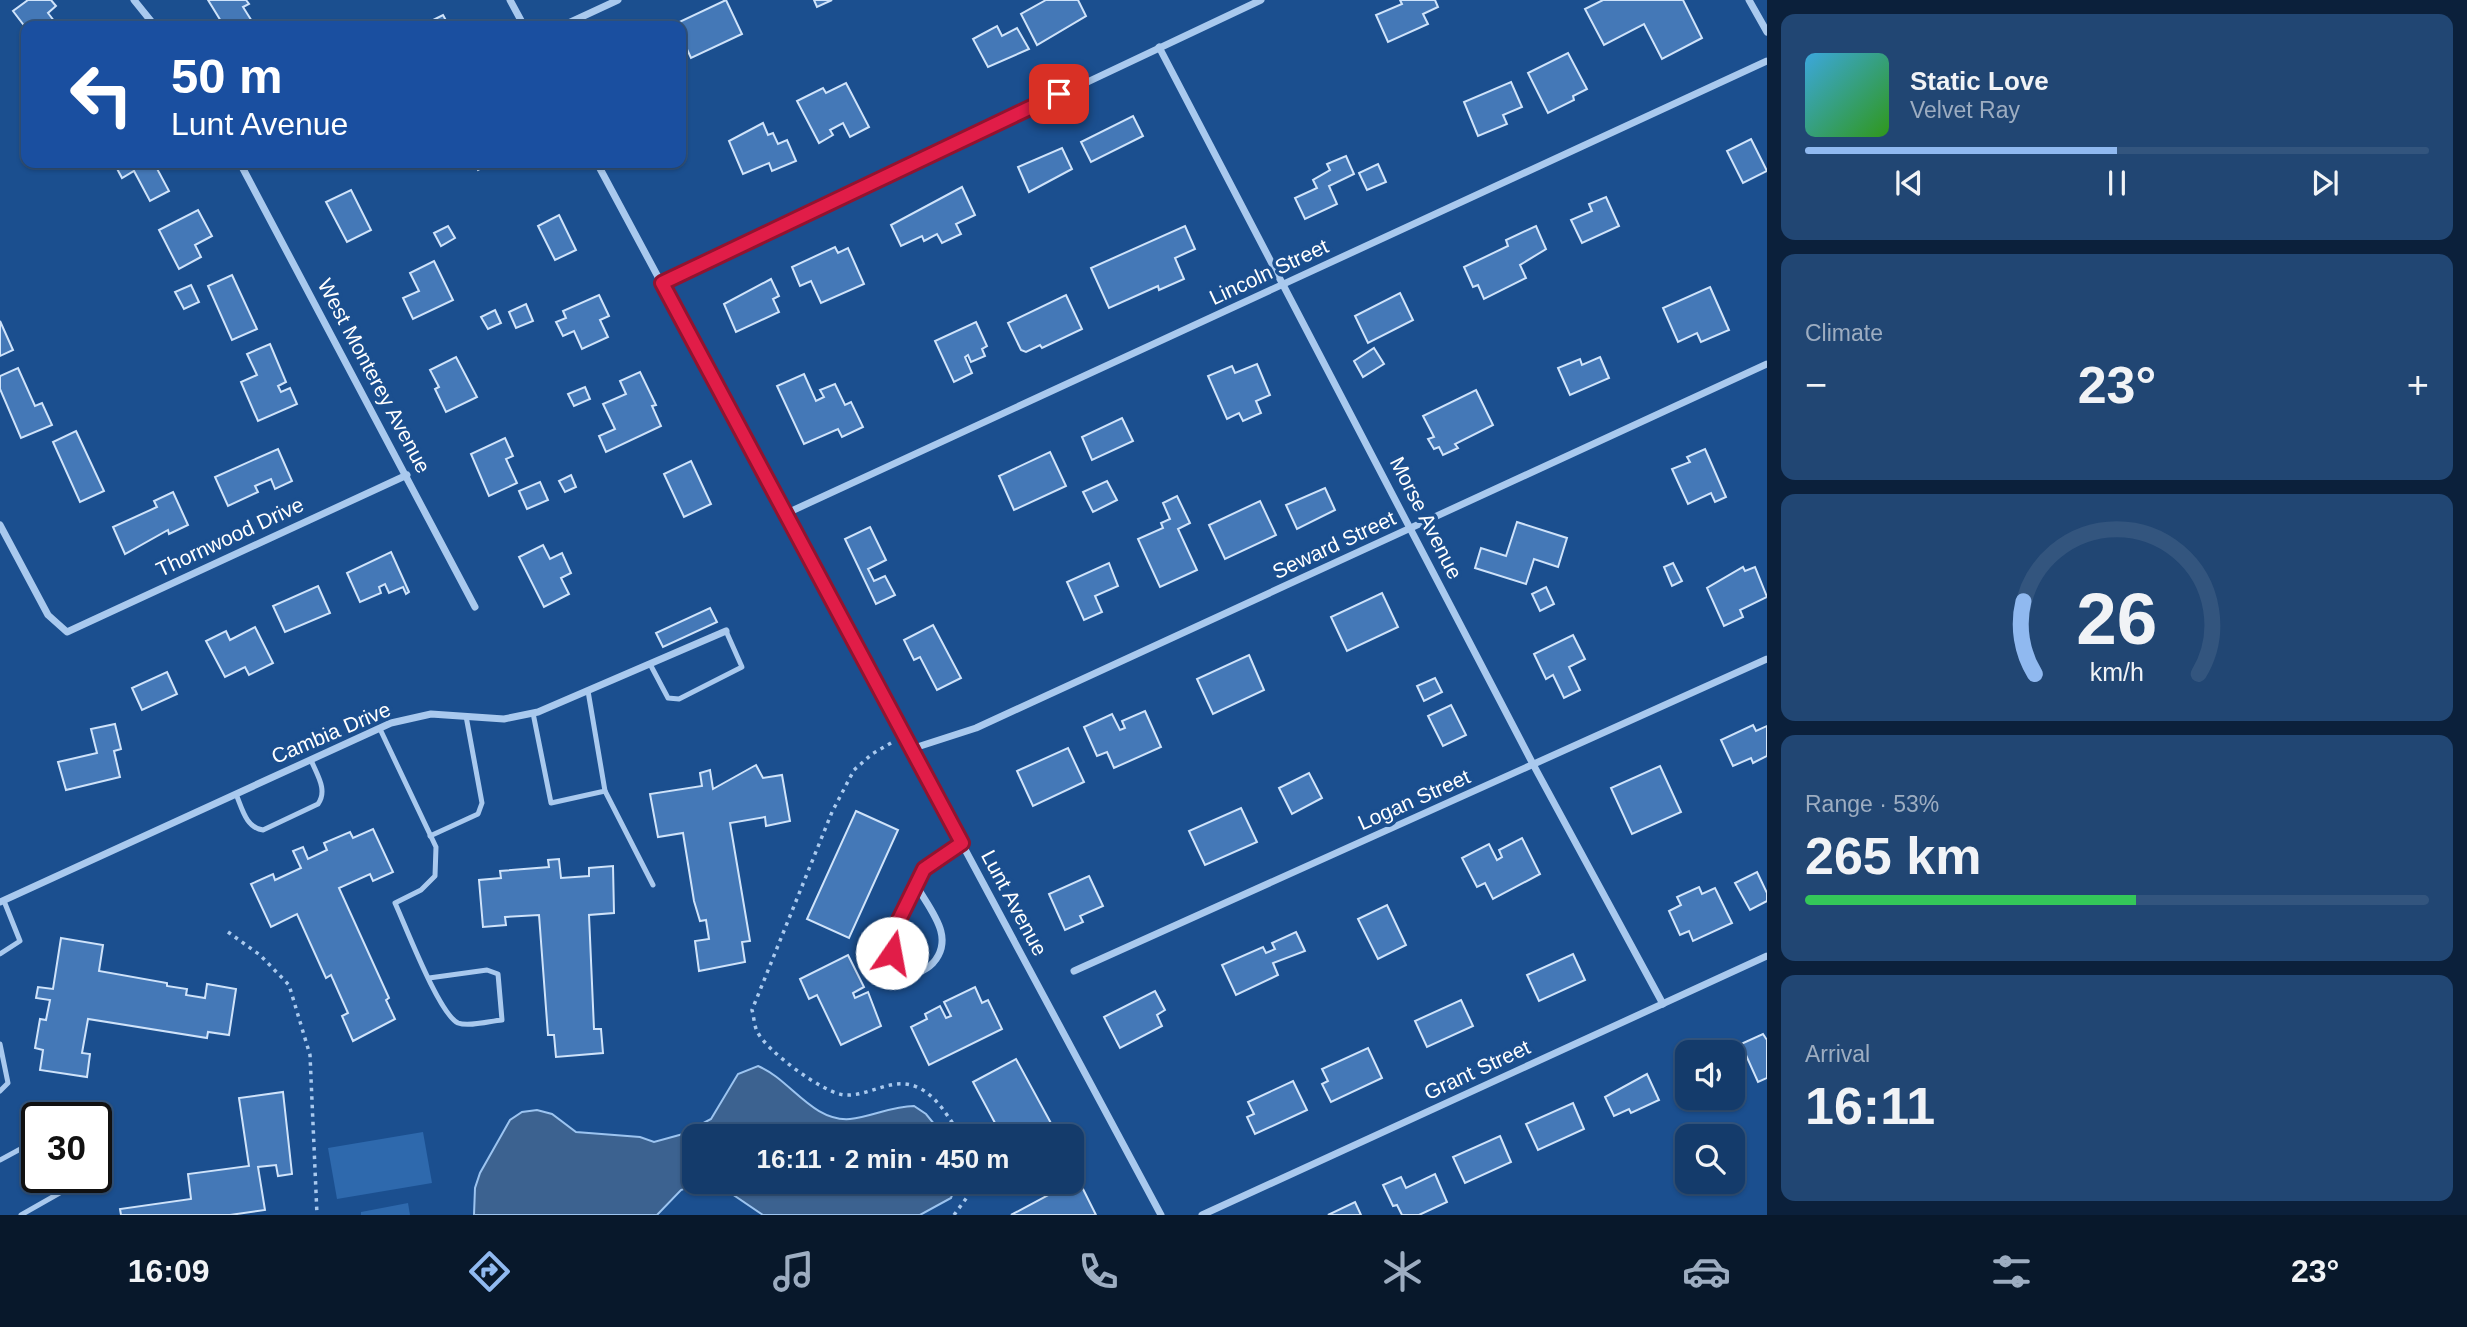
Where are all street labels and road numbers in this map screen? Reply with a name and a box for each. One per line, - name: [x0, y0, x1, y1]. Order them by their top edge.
- street label: Lincoln Street: [1206, 234, 1332, 309]
- street label: West Monterey Avenue: [314, 275, 435, 477]
- street label: Morse Avenue: [1386, 453, 1467, 583]
- street label: Thornwood Drive: [152, 492, 307, 581]
- street label: Seward Street: [1269, 506, 1399, 583]
- street label: Cambia Drive: [268, 697, 394, 768]
- street label: Logan Street: [1354, 765, 1474, 835]
- street label: Lunt Avenue: [977, 846, 1052, 960]
- street label: Grant Street: [1420, 1035, 1534, 1104]

